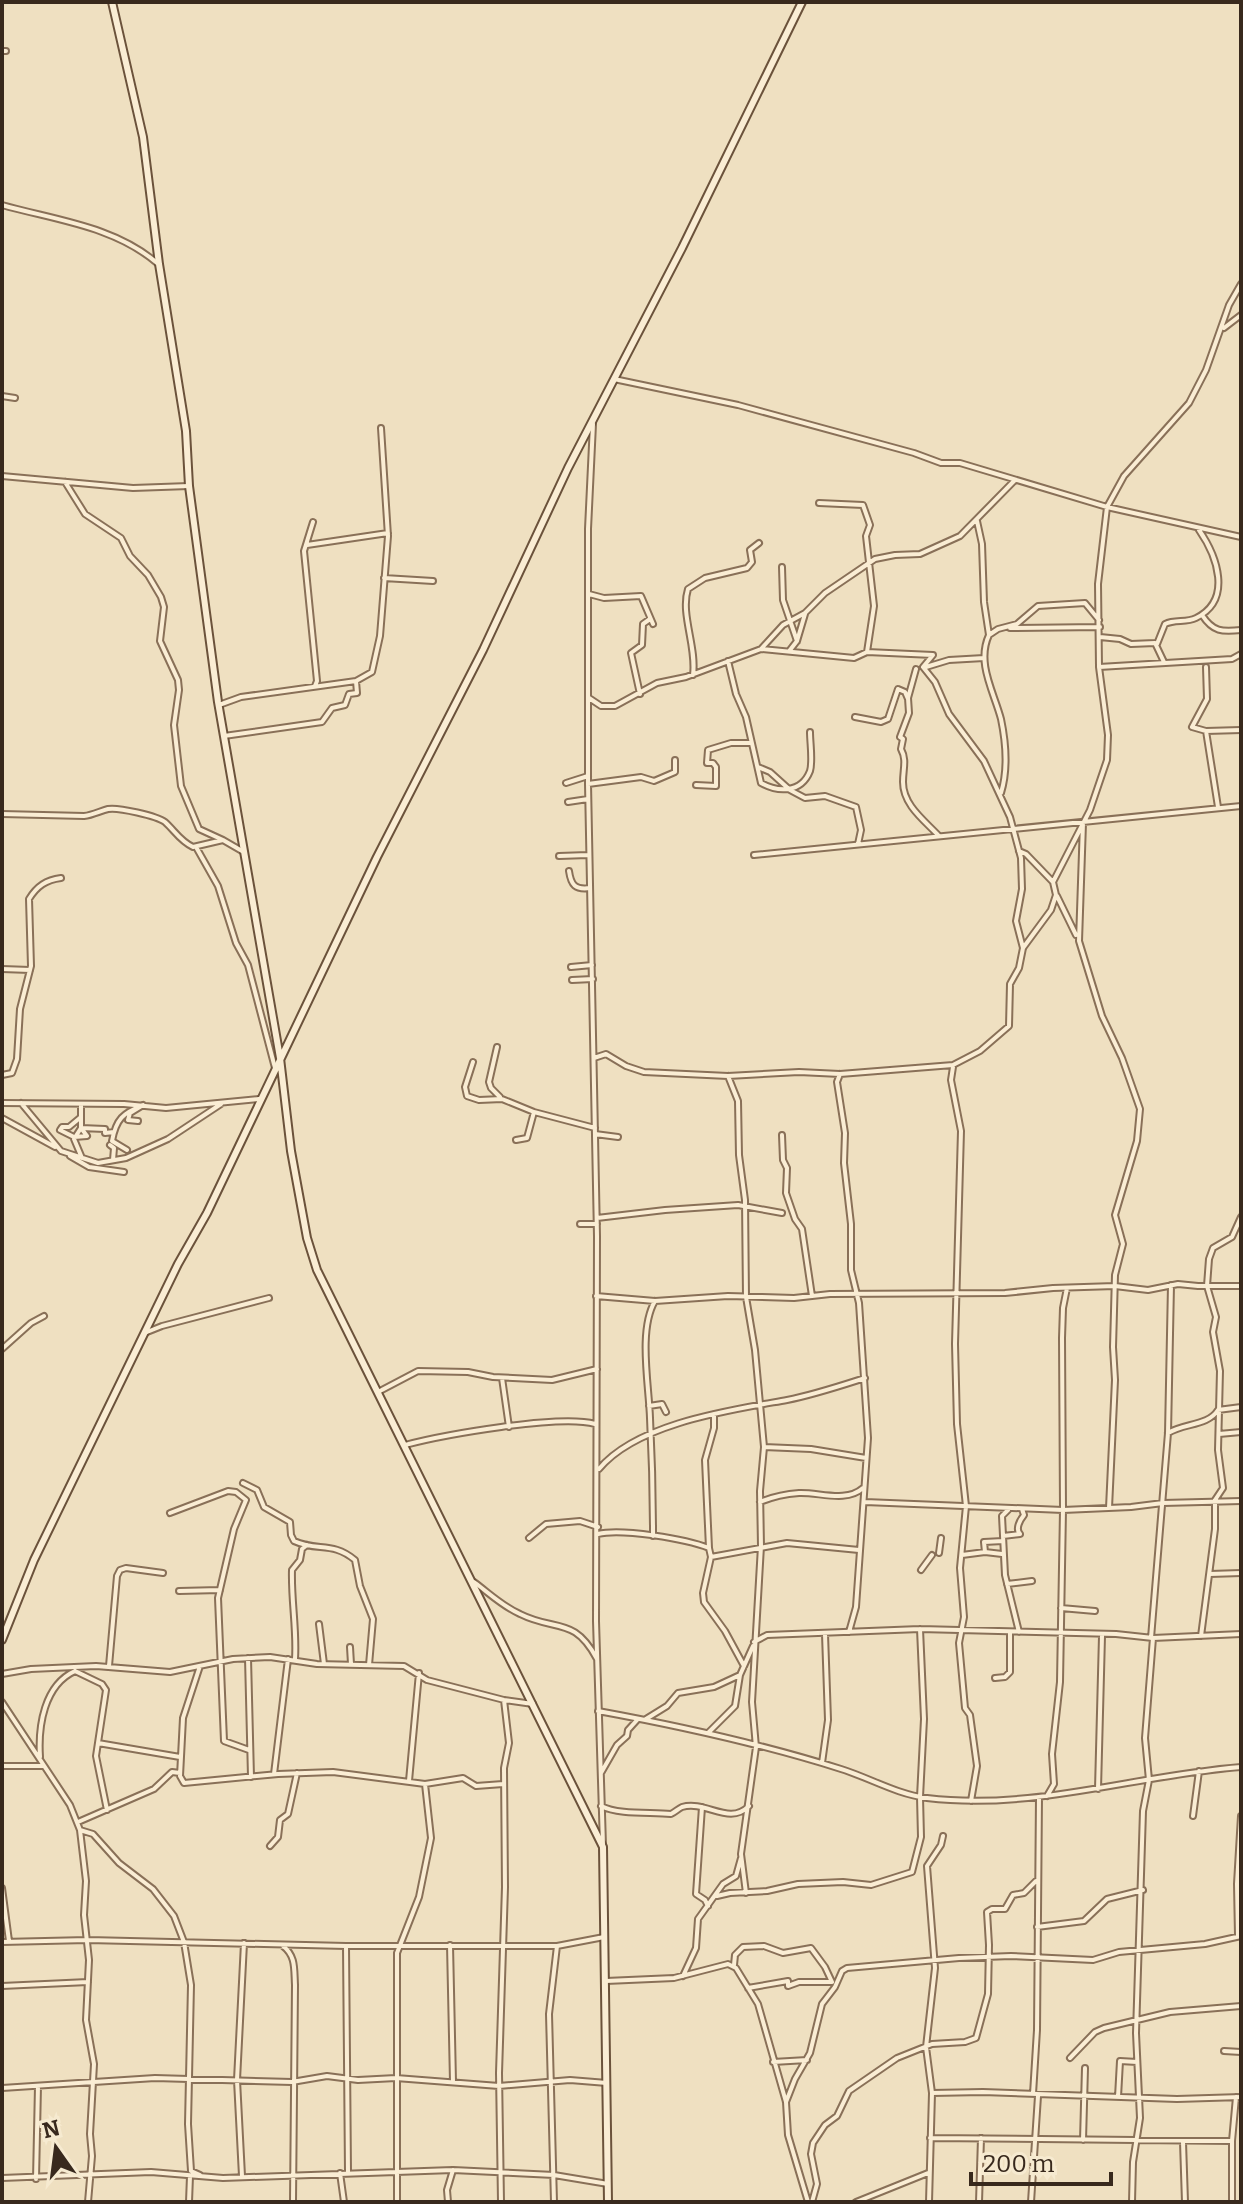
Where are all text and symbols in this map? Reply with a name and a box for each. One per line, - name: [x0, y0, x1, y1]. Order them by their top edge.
- north arrow: [16, 2108, 96, 2188]
- text: N: [40, 2114, 63, 2144]
- scale bar: [971, 2136, 1111, 2186]
- text: 200 m: [983, 2150, 1055, 2178]

